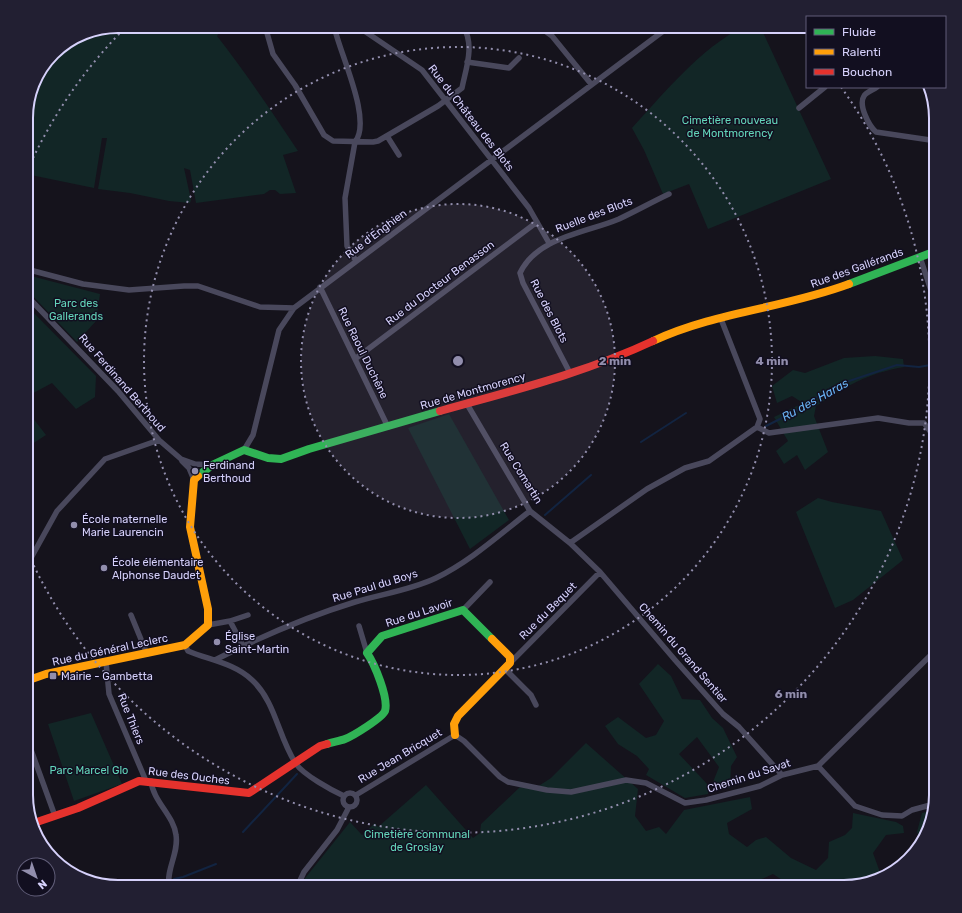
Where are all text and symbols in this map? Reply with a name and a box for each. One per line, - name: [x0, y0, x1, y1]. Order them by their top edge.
- legend: [806, 16, 946, 88]
- text: Fluide: [842, 25, 876, 39]
- text: Ralenti: [842, 45, 881, 59]
- street label: Rue du Château des Blots: [425, 62, 517, 174]
- text: Bouchon: [842, 65, 892, 79]
- park label: Cimetière nouveau de Montmorency: [682, 114, 778, 140]
- street label: Ruelle des Blots: [554, 194, 635, 236]
- street label: Rue d'Enghien: [343, 207, 409, 261]
- street label: Rue du Docteur Benasson: [383, 238, 497, 328]
- street label: Rue des Gallérands: [809, 245, 906, 291]
- street label: Rue des Blots: [527, 277, 571, 345]
- park label: Parc des Gallerands: [49, 297, 103, 323]
- street label: Rue Raoul Duchêne: [335, 305, 391, 401]
- street label: Rue Ferdinand Berthoud: [76, 331, 168, 435]
- centre of rings: [451, 354, 465, 368]
- text: 2 min: [599, 354, 632, 368]
- text: 4 min: [756, 354, 789, 368]
- street label: Rue de Montmorency: [419, 370, 527, 412]
- water label: Ru des Haras: [779, 376, 851, 424]
- street label: Rue Comartin: [497, 440, 545, 506]
- place label: Ferdinand Berthoud: [203, 459, 255, 485]
- marker: Ferdinand Berthoud: [190, 466, 200, 476]
- place label: École maternelle Marie Laurencin: [82, 513, 167, 539]
- marker: École maternelle Marie Laurencin: [69, 520, 79, 530]
- place label: École élémentaire Alphonse Daudet: [112, 556, 203, 582]
- marker: École élémentaire Alphonse Daudet: [99, 563, 109, 573]
- street label: Rue Paul du Boys: [331, 567, 420, 605]
- street label: Rue du Bequet: [517, 579, 580, 642]
- street label: Rue du Lavoir: [384, 596, 455, 630]
- street label: Chemin du Grand Sentier: [636, 600, 731, 706]
- place label: Église Saint-Martin: [225, 630, 289, 656]
- street label: Rue du Général Leclerc: [51, 631, 169, 669]
- marker: Église Saint-Martin: [212, 637, 222, 647]
- place label: Mairie - Gambetta: [61, 670, 153, 683]
- marker: Mairie - Gambetta: [48, 671, 58, 681]
- text: 6 min: [775, 687, 808, 701]
- street label: Rue Thiers: [115, 692, 147, 747]
- street label: Rue Jean Bricquet: [356, 726, 445, 786]
- street label: Chemin du Savat: [706, 756, 793, 796]
- park label: Parc Marcel Glo: [50, 764, 128, 777]
- street label: Rue des Ouches: [147, 765, 231, 788]
- park label: Cimetière communal de Groslay: [364, 828, 470, 854]
- north arrow: [16, 857, 56, 897]
- text: N: [35, 877, 49, 892]

